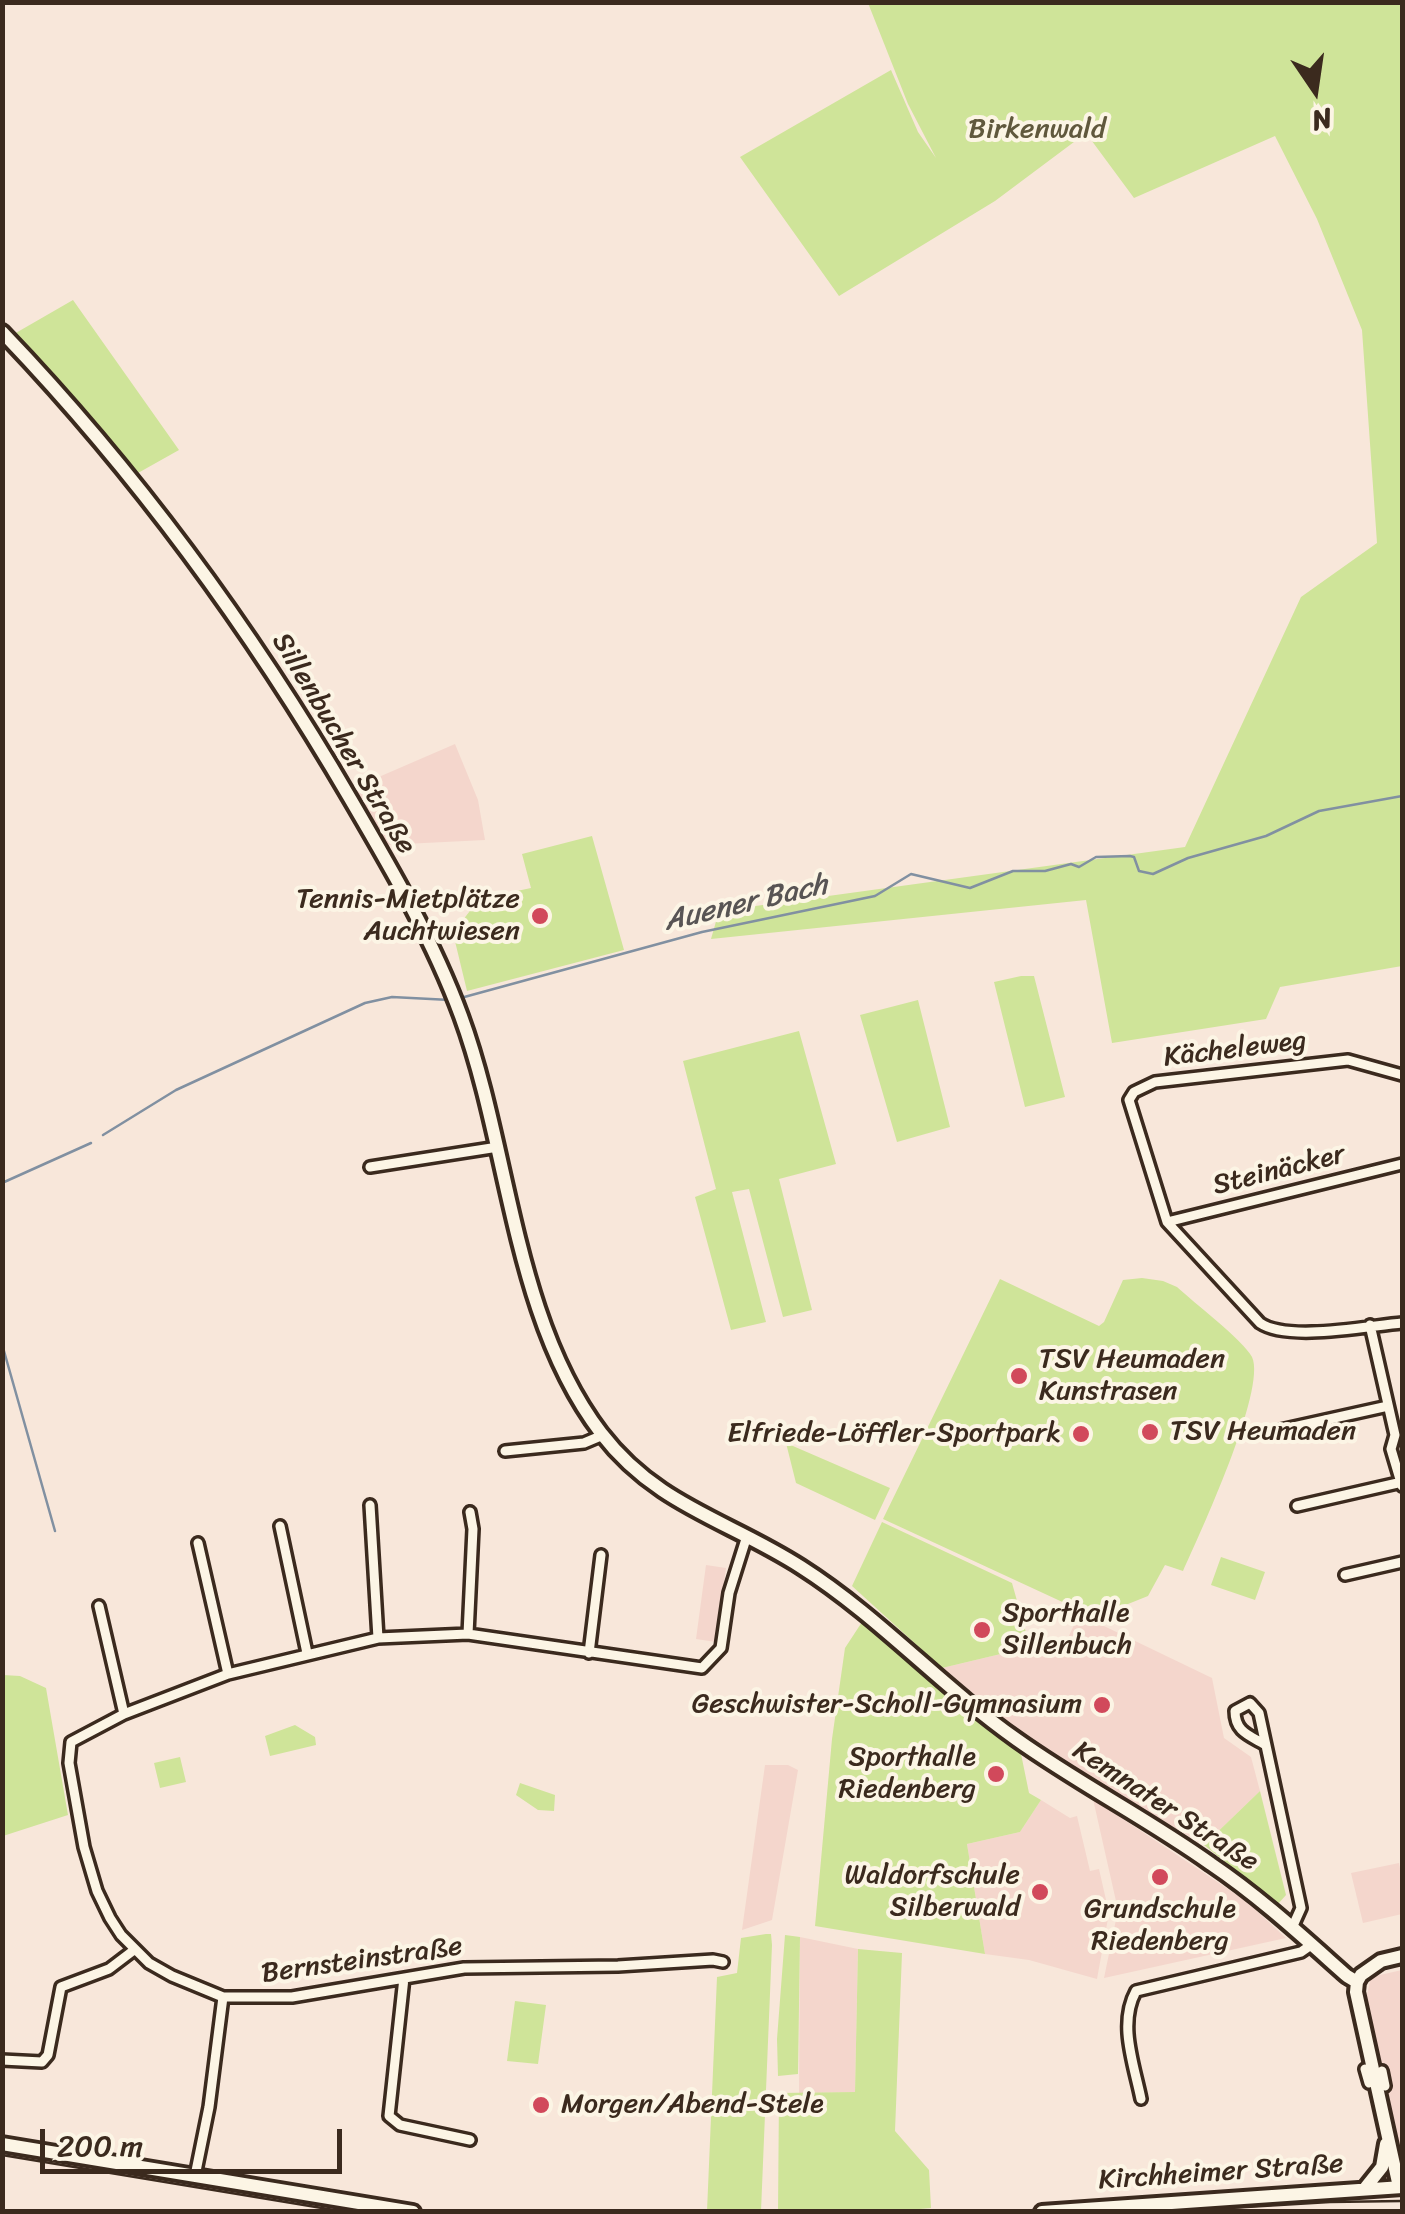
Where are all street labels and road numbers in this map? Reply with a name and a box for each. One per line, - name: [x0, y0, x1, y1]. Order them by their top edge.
- street label: Sillenbucher Straße: [264, 627, 422, 861]
- street label: Kächeleweg: [1162, 1025, 1308, 1075]
- street label: Steinäcker: [1209, 1138, 1349, 1204]
- street label: Kemnater Straße: [1066, 1734, 1264, 1880]
- street label: Bernsteinstraße: [259, 1930, 465, 1992]
- street label: Kirchheimer Straße: [1097, 2148, 1345, 2198]

